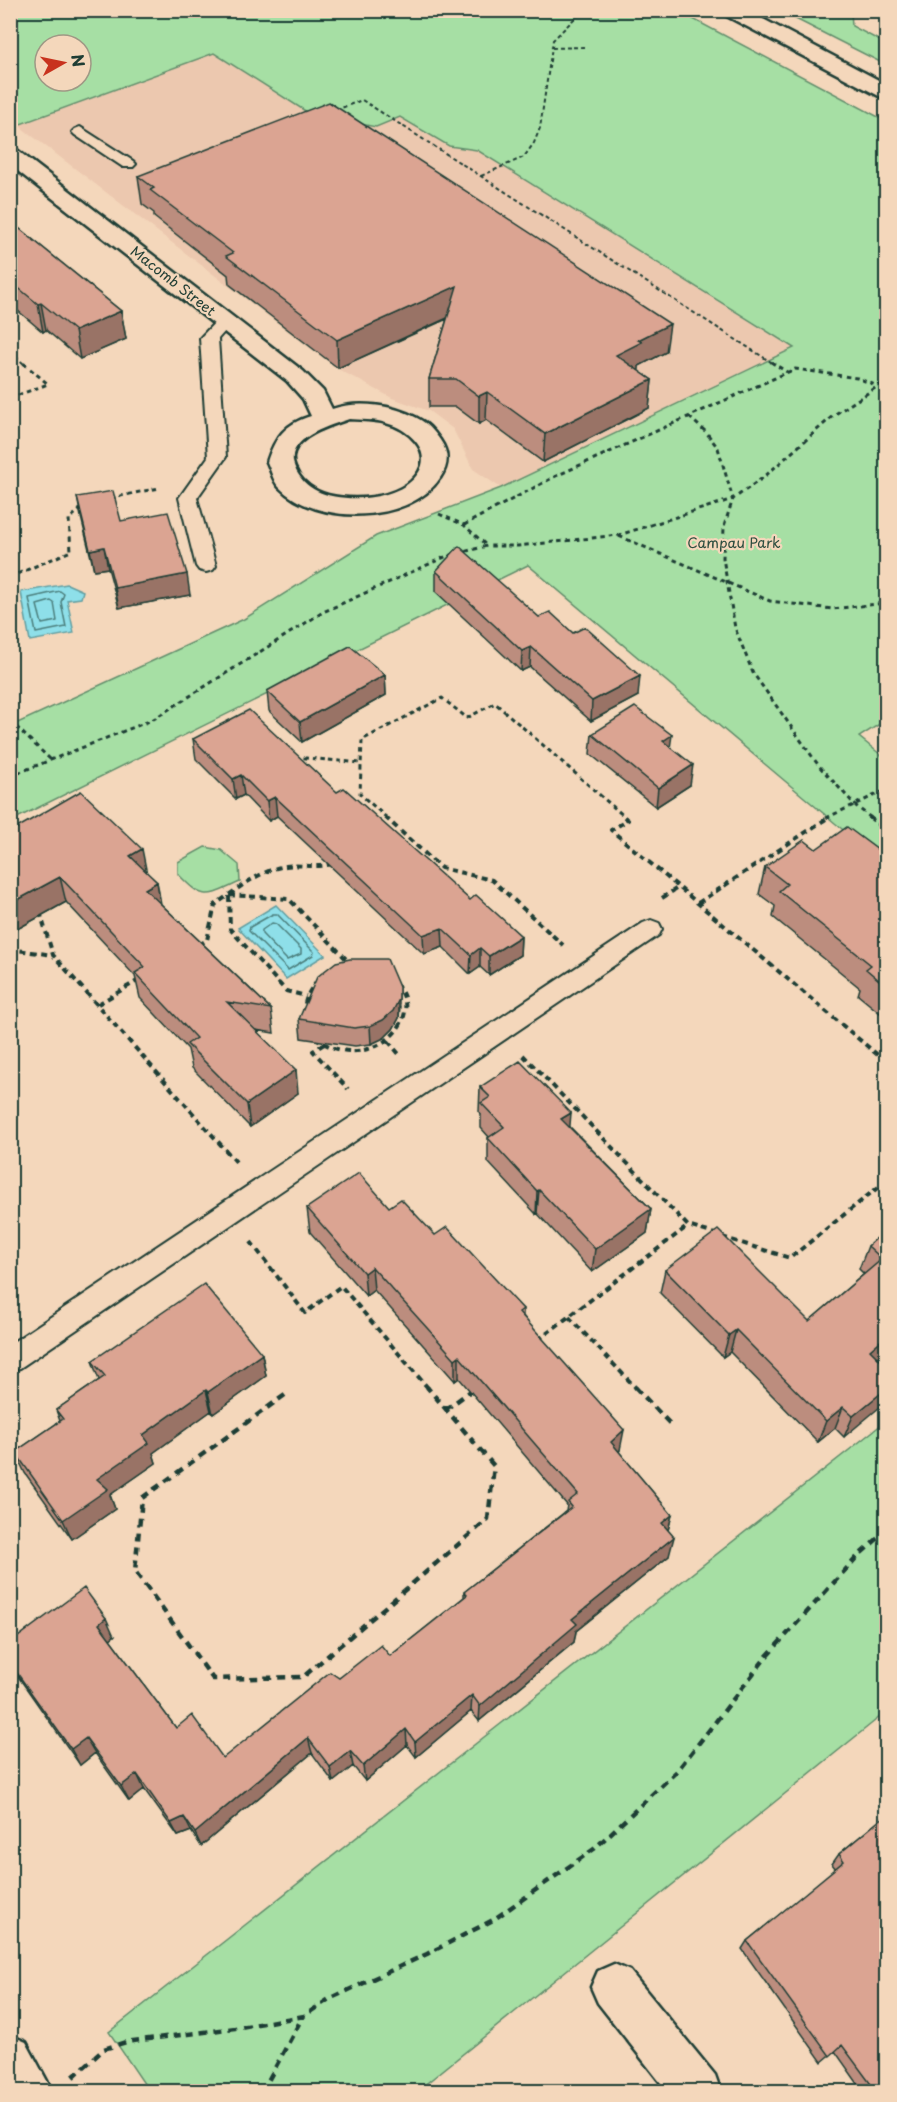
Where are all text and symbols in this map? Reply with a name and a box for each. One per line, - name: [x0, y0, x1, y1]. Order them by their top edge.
- north arrow: [33, 33, 93, 93]
- text: N: [66, 52, 92, 69]
- street label: Macomb Street: [126, 241, 221, 321]
- park label: Campau Park: [687, 532, 781, 553]

